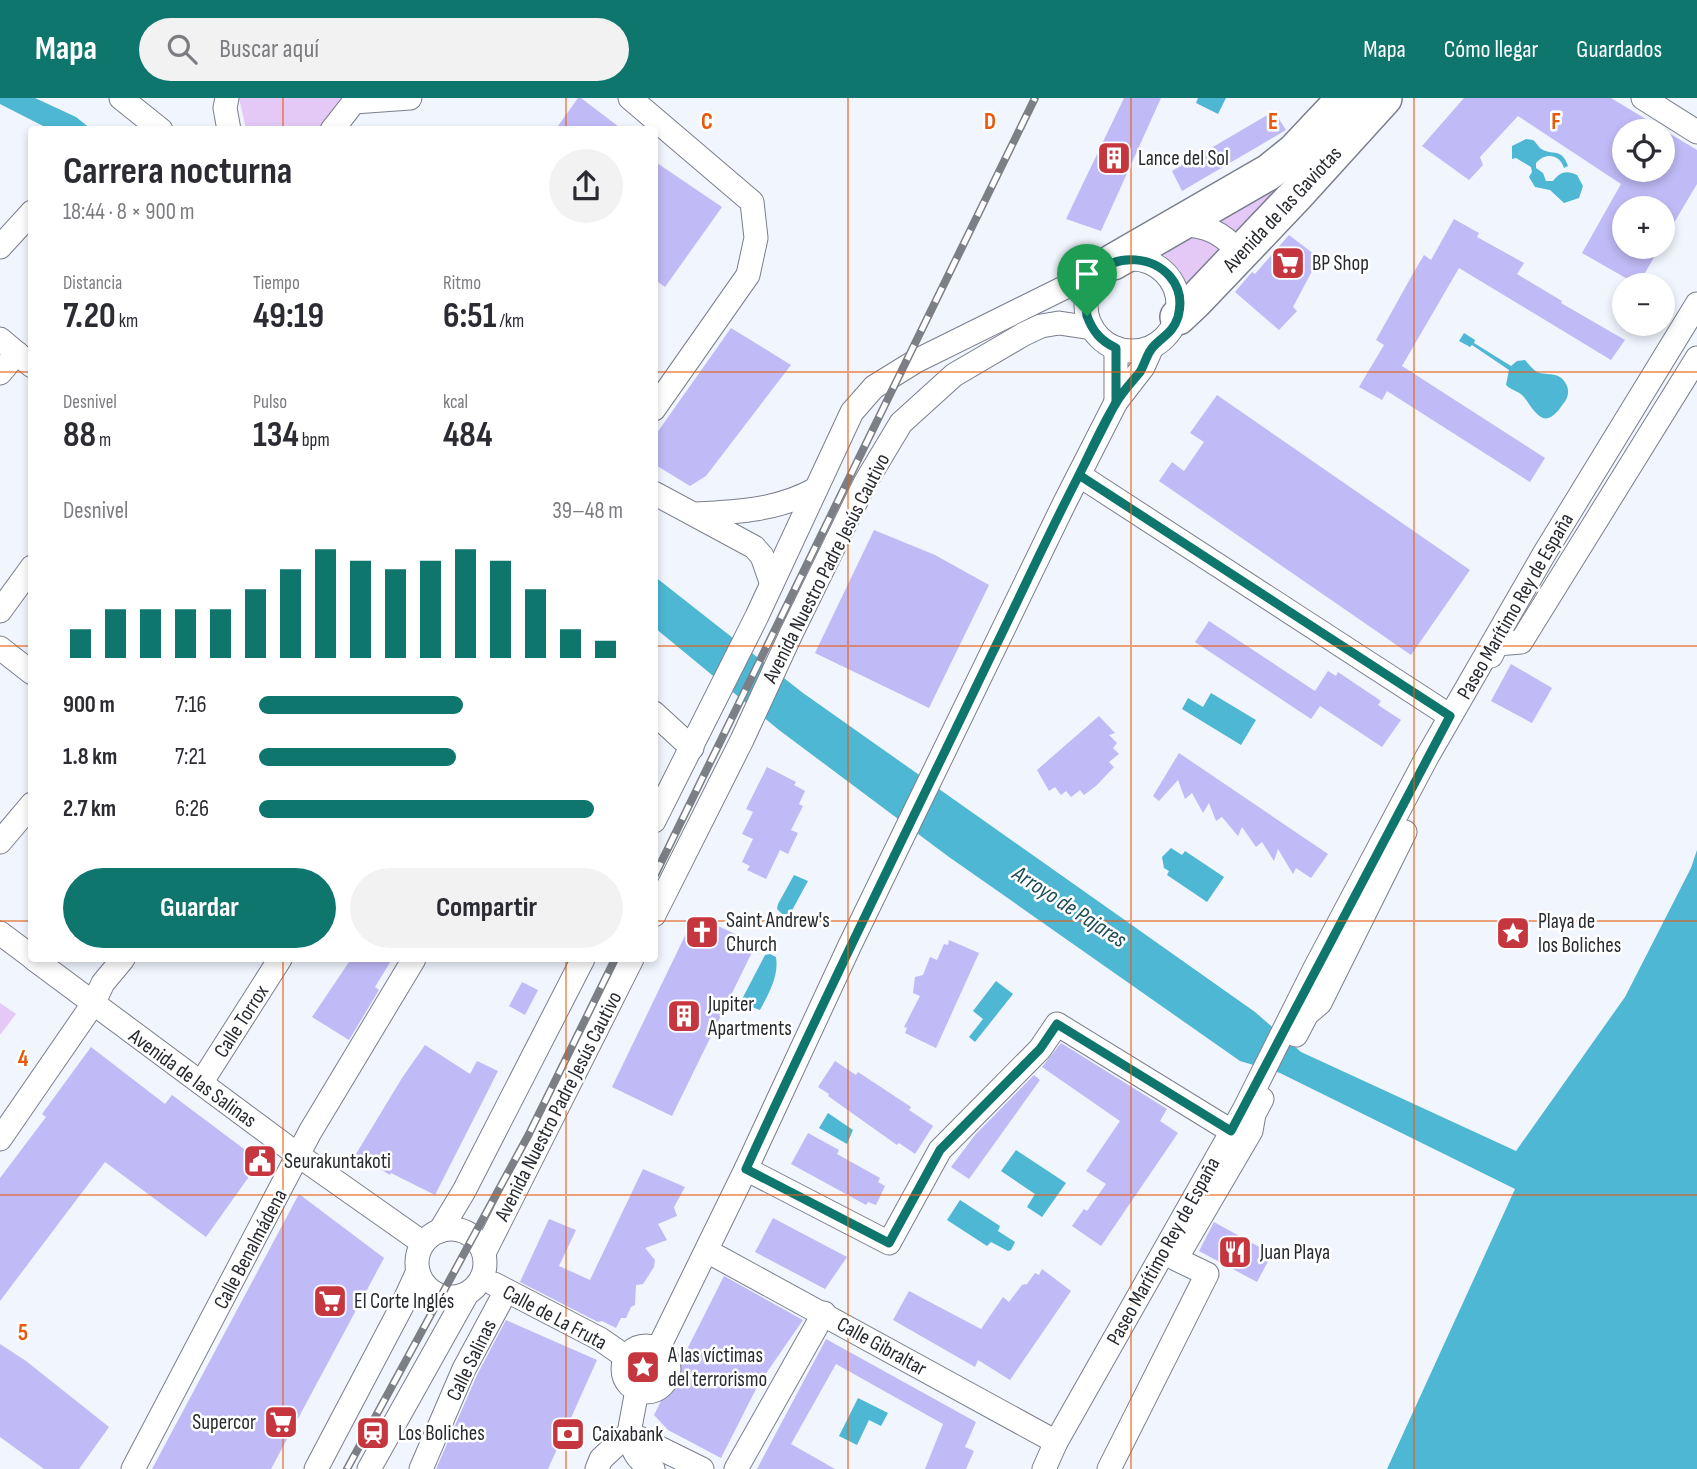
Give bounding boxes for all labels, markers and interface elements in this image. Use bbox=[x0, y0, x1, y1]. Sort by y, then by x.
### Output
search box bbox=[139, 18, 629, 81]
text: Mapa bbox=[35, 29, 97, 69]
icon: search bbox=[163, 30, 201, 68]
text: Buscar aquí bbox=[219, 34, 319, 65]
text: Mapa bbox=[1363, 35, 1406, 64]
text: Cómo llegar bbox=[1444, 35, 1538, 64]
text: Guardados bbox=[1576, 35, 1662, 64]
text: C bbox=[701, 108, 713, 136]
text: D bbox=[984, 108, 996, 136]
text: E bbox=[1268, 108, 1278, 136]
text: F bbox=[1551, 108, 1561, 136]
map controls bbox=[1612, 119, 1675, 336]
button: locate bbox=[1612, 119, 1675, 182]
building icon: Lance del Sol bbox=[1095, 139, 1133, 177]
street label: Avenida de las Gaviotas bbox=[1217, 141, 1347, 278]
place label: Lance del Sol bbox=[1138, 146, 1229, 171]
text: Carrera nocturna bbox=[63, 149, 292, 194]
button: share bbox=[549, 149, 623, 223]
button: + bbox=[1612, 196, 1675, 259]
text: 18:44 · 8 × 900 m bbox=[63, 198, 194, 226]
pin bbox=[1057, 244, 1117, 316]
supermarket icon: BP Shop bbox=[1269, 244, 1307, 282]
place label: BP Shop bbox=[1312, 251, 1369, 276]
icon: arrive bbox=[1068, 255, 1106, 293]
text: Distancia bbox=[63, 272, 122, 295]
text: Tiempo bbox=[253, 272, 300, 295]
text: Ritmo bbox=[443, 272, 481, 295]
button: − bbox=[1612, 273, 1675, 336]
text: 7.20 bbox=[63, 295, 116, 338]
text: 49:19 bbox=[253, 295, 324, 338]
text: 6:51 bbox=[443, 295, 496, 338]
text: km bbox=[116, 310, 138, 333]
text: /km bbox=[496, 310, 524, 333]
text: Desnivel bbox=[63, 391, 117, 414]
text: Pulso bbox=[253, 391, 287, 414]
text: kcal bbox=[443, 391, 468, 414]
text: 88 bbox=[63, 414, 96, 457]
text: 134 bbox=[253, 414, 299, 457]
text: 484 bbox=[443, 414, 493, 457]
text: m bbox=[96, 429, 111, 452]
text: bpm bbox=[299, 429, 330, 452]
street label: Avenida Nuestro Padre Jesús Cautivo bbox=[757, 449, 895, 688]
text: Desnivel bbox=[63, 497, 128, 525]
text: 39–48 m bbox=[552, 497, 623, 525]
street label: Paseo Marítimo Rey de España bbox=[1452, 509, 1579, 704]
text: 900 m bbox=[63, 691, 115, 719]
text: 7:16 bbox=[175, 691, 207, 719]
text: 1.8 km bbox=[63, 743, 117, 771]
text: 7:21 bbox=[175, 743, 206, 771]
text: 2.7 km bbox=[63, 795, 116, 823]
text: 6:26 bbox=[175, 795, 209, 823]
water label: Arroyo de Pajares bbox=[1006, 859, 1132, 954]
button: Guardar bbox=[63, 868, 336, 948]
button: Compartir bbox=[350, 868, 623, 948]
place label: Saint Andrew's Church bbox=[726, 908, 830, 957]
place label: Playa de los Boliches bbox=[1538, 909, 1621, 958]
church icon: Saint Andrew's Church bbox=[683, 913, 721, 951]
place icon: Playa de los Boliches bbox=[1494, 914, 1532, 952]
street label: Calle Torrox bbox=[209, 980, 274, 1062]
street label: Avenida Nuestro Padre Jesús Cautivo bbox=[489, 987, 627, 1226]
place label: Jupiter Apartments bbox=[707, 992, 792, 1041]
building icon: Jupiter Apartments bbox=[665, 997, 703, 1035]
street label: Avenida de las Salinas bbox=[123, 1023, 261, 1133]
text: 4 bbox=[18, 1045, 29, 1073]
public building icon: Seurakuntakoti bbox=[241, 1142, 279, 1180]
place label: Seurakuntakoti bbox=[284, 1149, 391, 1174]
street label: Paseo Marítimo Rey de España bbox=[1101, 1153, 1225, 1349]
street label: Calle Benalmádena bbox=[208, 1185, 292, 1313]
restaurant icon: Juan Playa bbox=[1216, 1233, 1254, 1271]
place label: Juan Playa bbox=[1259, 1240, 1330, 1265]
street label: Calle de La Fruta bbox=[498, 1280, 611, 1355]
supermarket icon: El Corte Inglés bbox=[311, 1282, 349, 1320]
place label: El Corte Inglés bbox=[354, 1289, 454, 1314]
street label: Calle Gibraltar bbox=[833, 1312, 931, 1381]
street label: Calle Salinas bbox=[441, 1315, 502, 1405]
text: 5 bbox=[18, 1319, 28, 1347]
place label: A las víctimas del terrorismo bbox=[667, 1343, 767, 1392]
place icon: A las víctimas del terrorismo bbox=[624, 1348, 662, 1386]
supermarket icon: Supercor bbox=[262, 1403, 300, 1441]
place label: Supercor bbox=[192, 1410, 256, 1435]
station icon: Los Boliches bbox=[354, 1414, 392, 1452]
bank icon: Caixabank bbox=[549, 1415, 587, 1453]
place label: Los Boliches bbox=[398, 1421, 485, 1446]
place label: Caixabank bbox=[592, 1422, 663, 1447]

